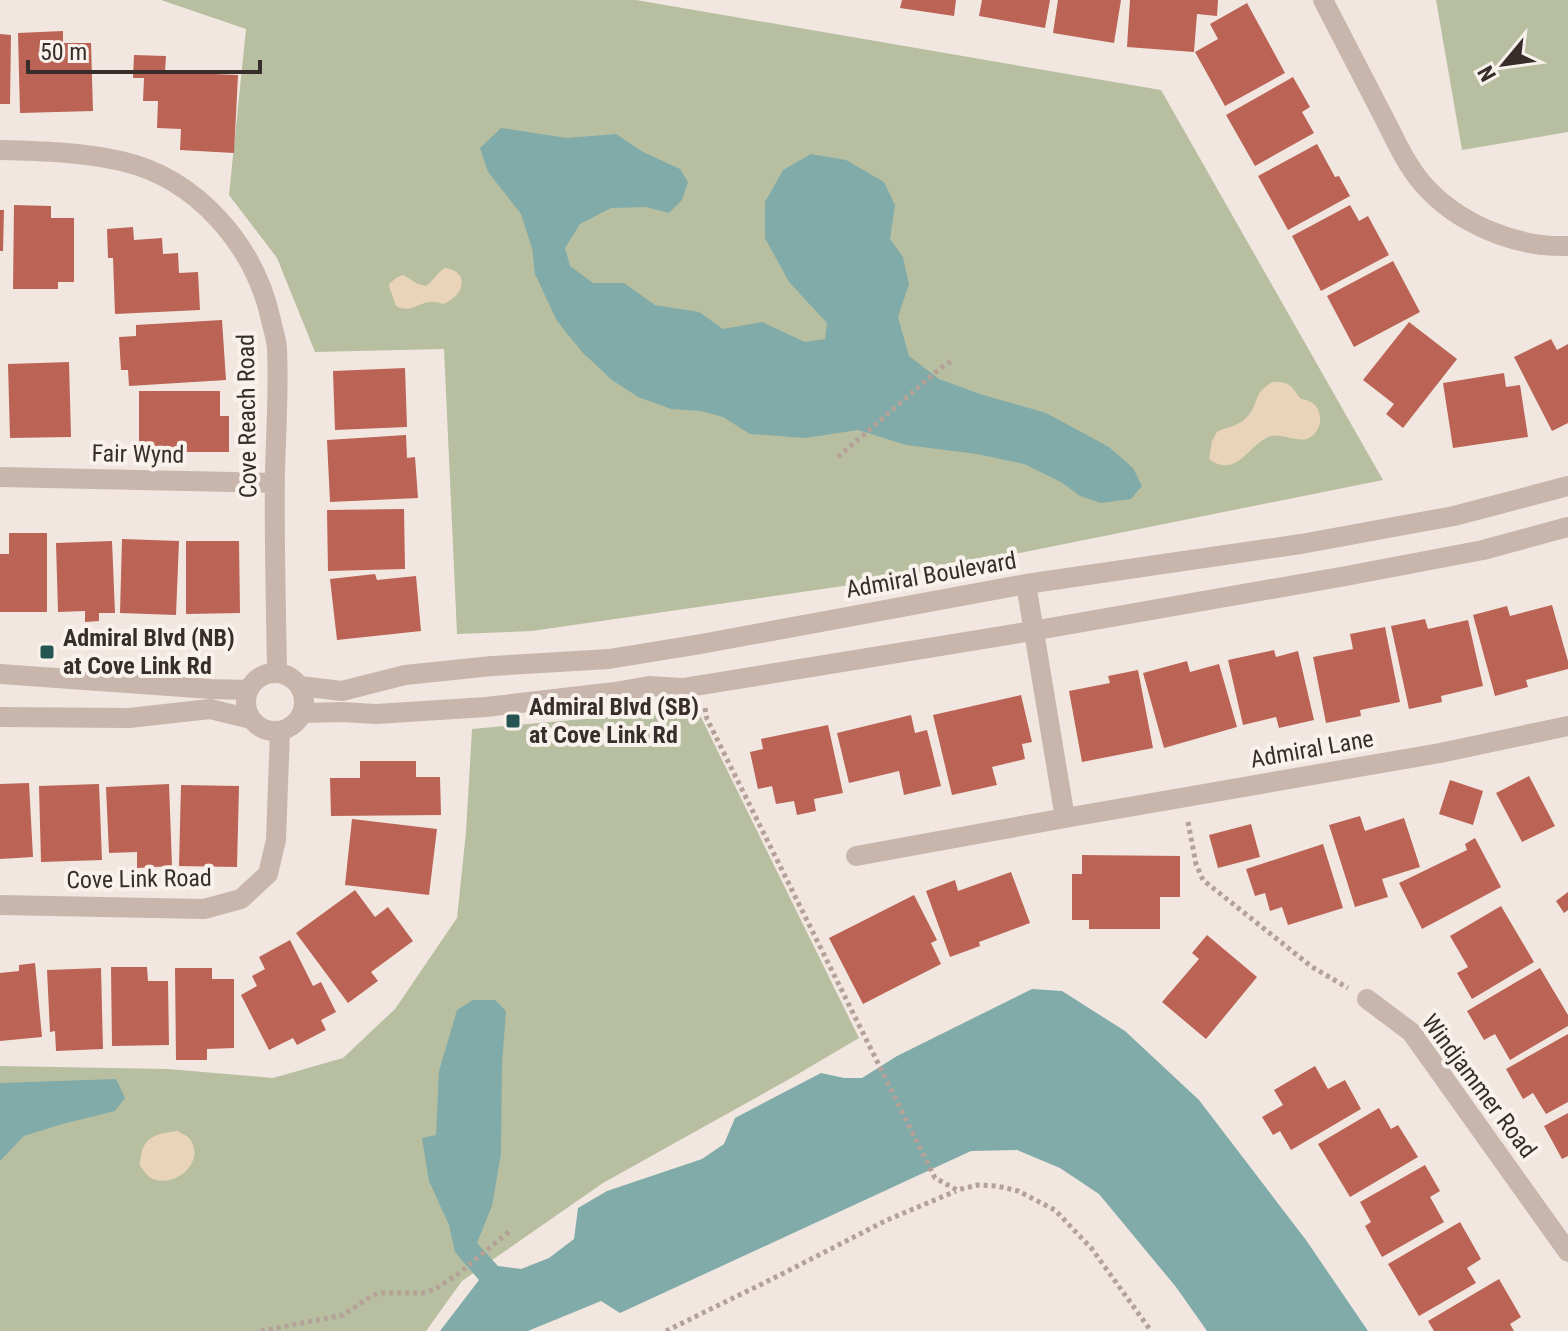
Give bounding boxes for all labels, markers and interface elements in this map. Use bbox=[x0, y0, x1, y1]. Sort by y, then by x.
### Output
scale bar bbox=[28, 24, 260, 74]
north arrow bbox=[1464, 24, 1544, 104]
text: 50 m bbox=[40, 38, 87, 66]
text: N bbox=[1473, 61, 1501, 85]
street label: Cove Reach Road bbox=[232, 334, 262, 498]
street label: Fair Wynd bbox=[91, 439, 185, 469]
street label: Admiral Boulevard bbox=[844, 546, 1018, 604]
place label: Admiral Blvd (NB) at Cove Link Rd bbox=[63, 624, 235, 680]
marker: Admiral Blvd (NB) at Cove Link Rd bbox=[38, 643, 56, 661]
place label: Admiral Blvd (SB) at Cove Link Rd bbox=[529, 693, 699, 749]
marker: Admiral Blvd (SB) at Cove Link Rd bbox=[504, 712, 522, 730]
street label: Admiral Lane bbox=[1248, 724, 1376, 774]
street label: Cove Link Road bbox=[66, 864, 212, 894]
street label: Windjammer Road bbox=[1416, 1009, 1542, 1163]

